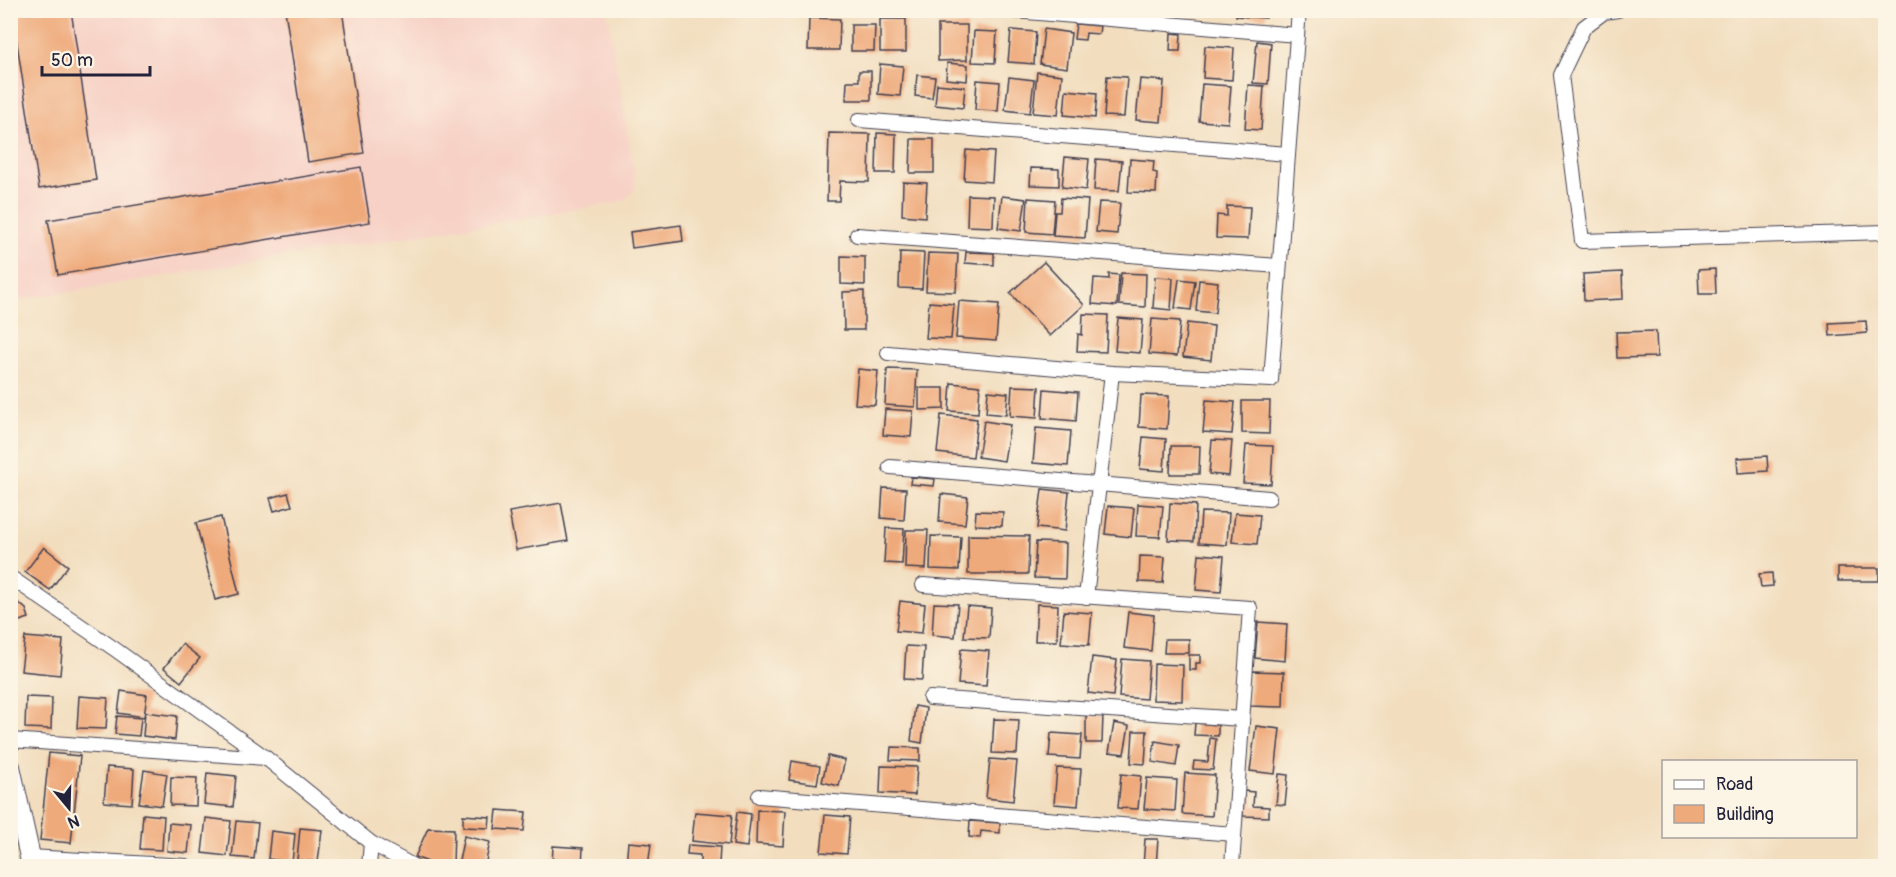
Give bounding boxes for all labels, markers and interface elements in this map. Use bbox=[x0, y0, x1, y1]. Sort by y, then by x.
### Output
scale bar bbox=[42, 39, 150, 77]
text: 50 m bbox=[51, 49, 93, 72]
legend bbox=[1662, 760, 1857, 838]
text: Road bbox=[1716, 773, 1753, 796]
north arrow bbox=[39, 778, 99, 838]
text: Building bbox=[1716, 803, 1774, 826]
text: N bbox=[65, 810, 82, 833]

